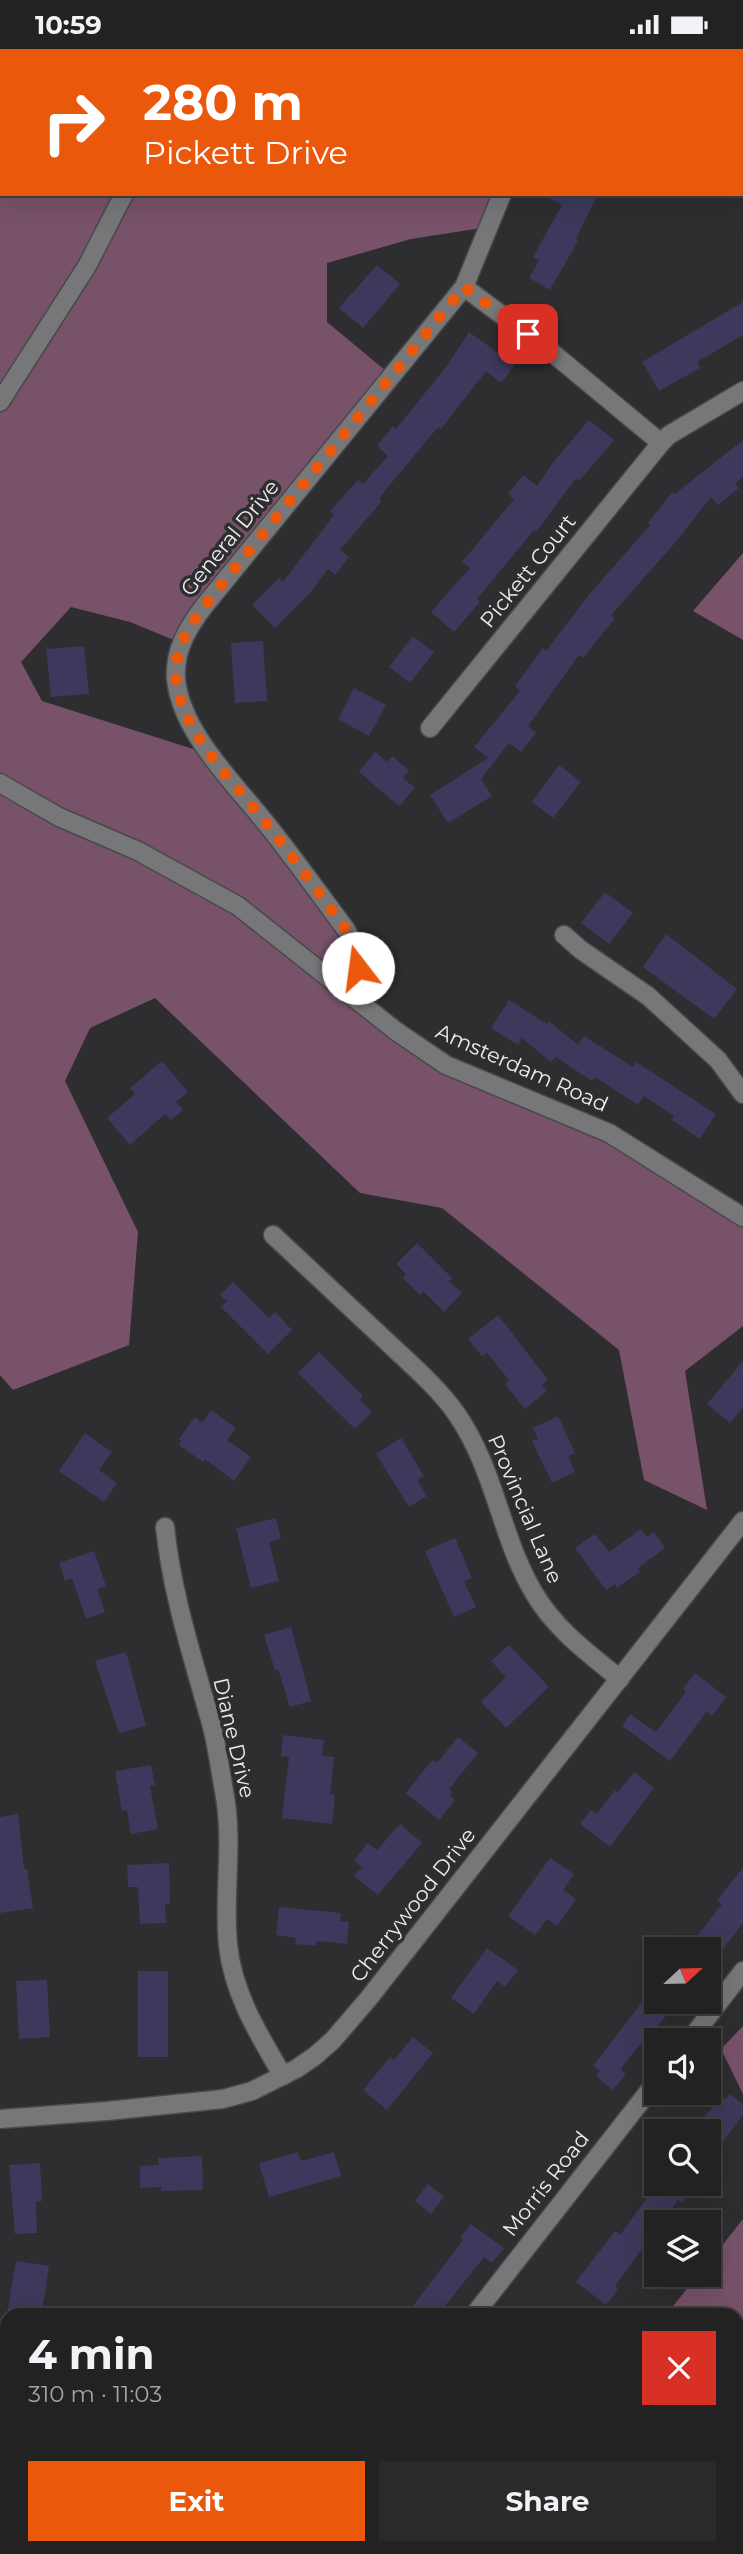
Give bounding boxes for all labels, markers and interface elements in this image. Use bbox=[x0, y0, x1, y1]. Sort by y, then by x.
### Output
text: 10:59 bbox=[35, 9, 102, 41]
text: 280 m bbox=[143, 73, 303, 132]
icon: right bbox=[28, 77, 119, 168]
text: Pickett Drive bbox=[143, 133, 348, 172]
pin bbox=[498, 304, 558, 364]
icon: arrive bbox=[509, 315, 547, 353]
street label: General Drive bbox=[175, 475, 284, 601]
street label: Pickett Court bbox=[474, 509, 581, 632]
position arrow bbox=[321, 931, 395, 1005]
street label: Amsterdam Road bbox=[432, 1018, 612, 1117]
street label: Provincial Lane bbox=[483, 1431, 568, 1587]
street label: Diane Drive bbox=[208, 1675, 260, 1801]
street label: Cherrywood Drive bbox=[345, 1823, 481, 1987]
north arrow bbox=[644, 1937, 721, 2014]
map controls bbox=[644, 1937, 721, 2287]
button: sound bbox=[644, 2028, 721, 2105]
button: search bbox=[644, 2119, 721, 2196]
street label: Morris Road bbox=[497, 2126, 594, 2241]
button: layers bbox=[644, 2210, 721, 2287]
text: 4 min bbox=[28, 2328, 155, 2380]
button: close bbox=[642, 2331, 716, 2405]
text: 310 m · 11:03 bbox=[28, 2380, 162, 2408]
button: Exit bbox=[28, 2461, 365, 2541]
button: Share bbox=[379, 2461, 716, 2541]

